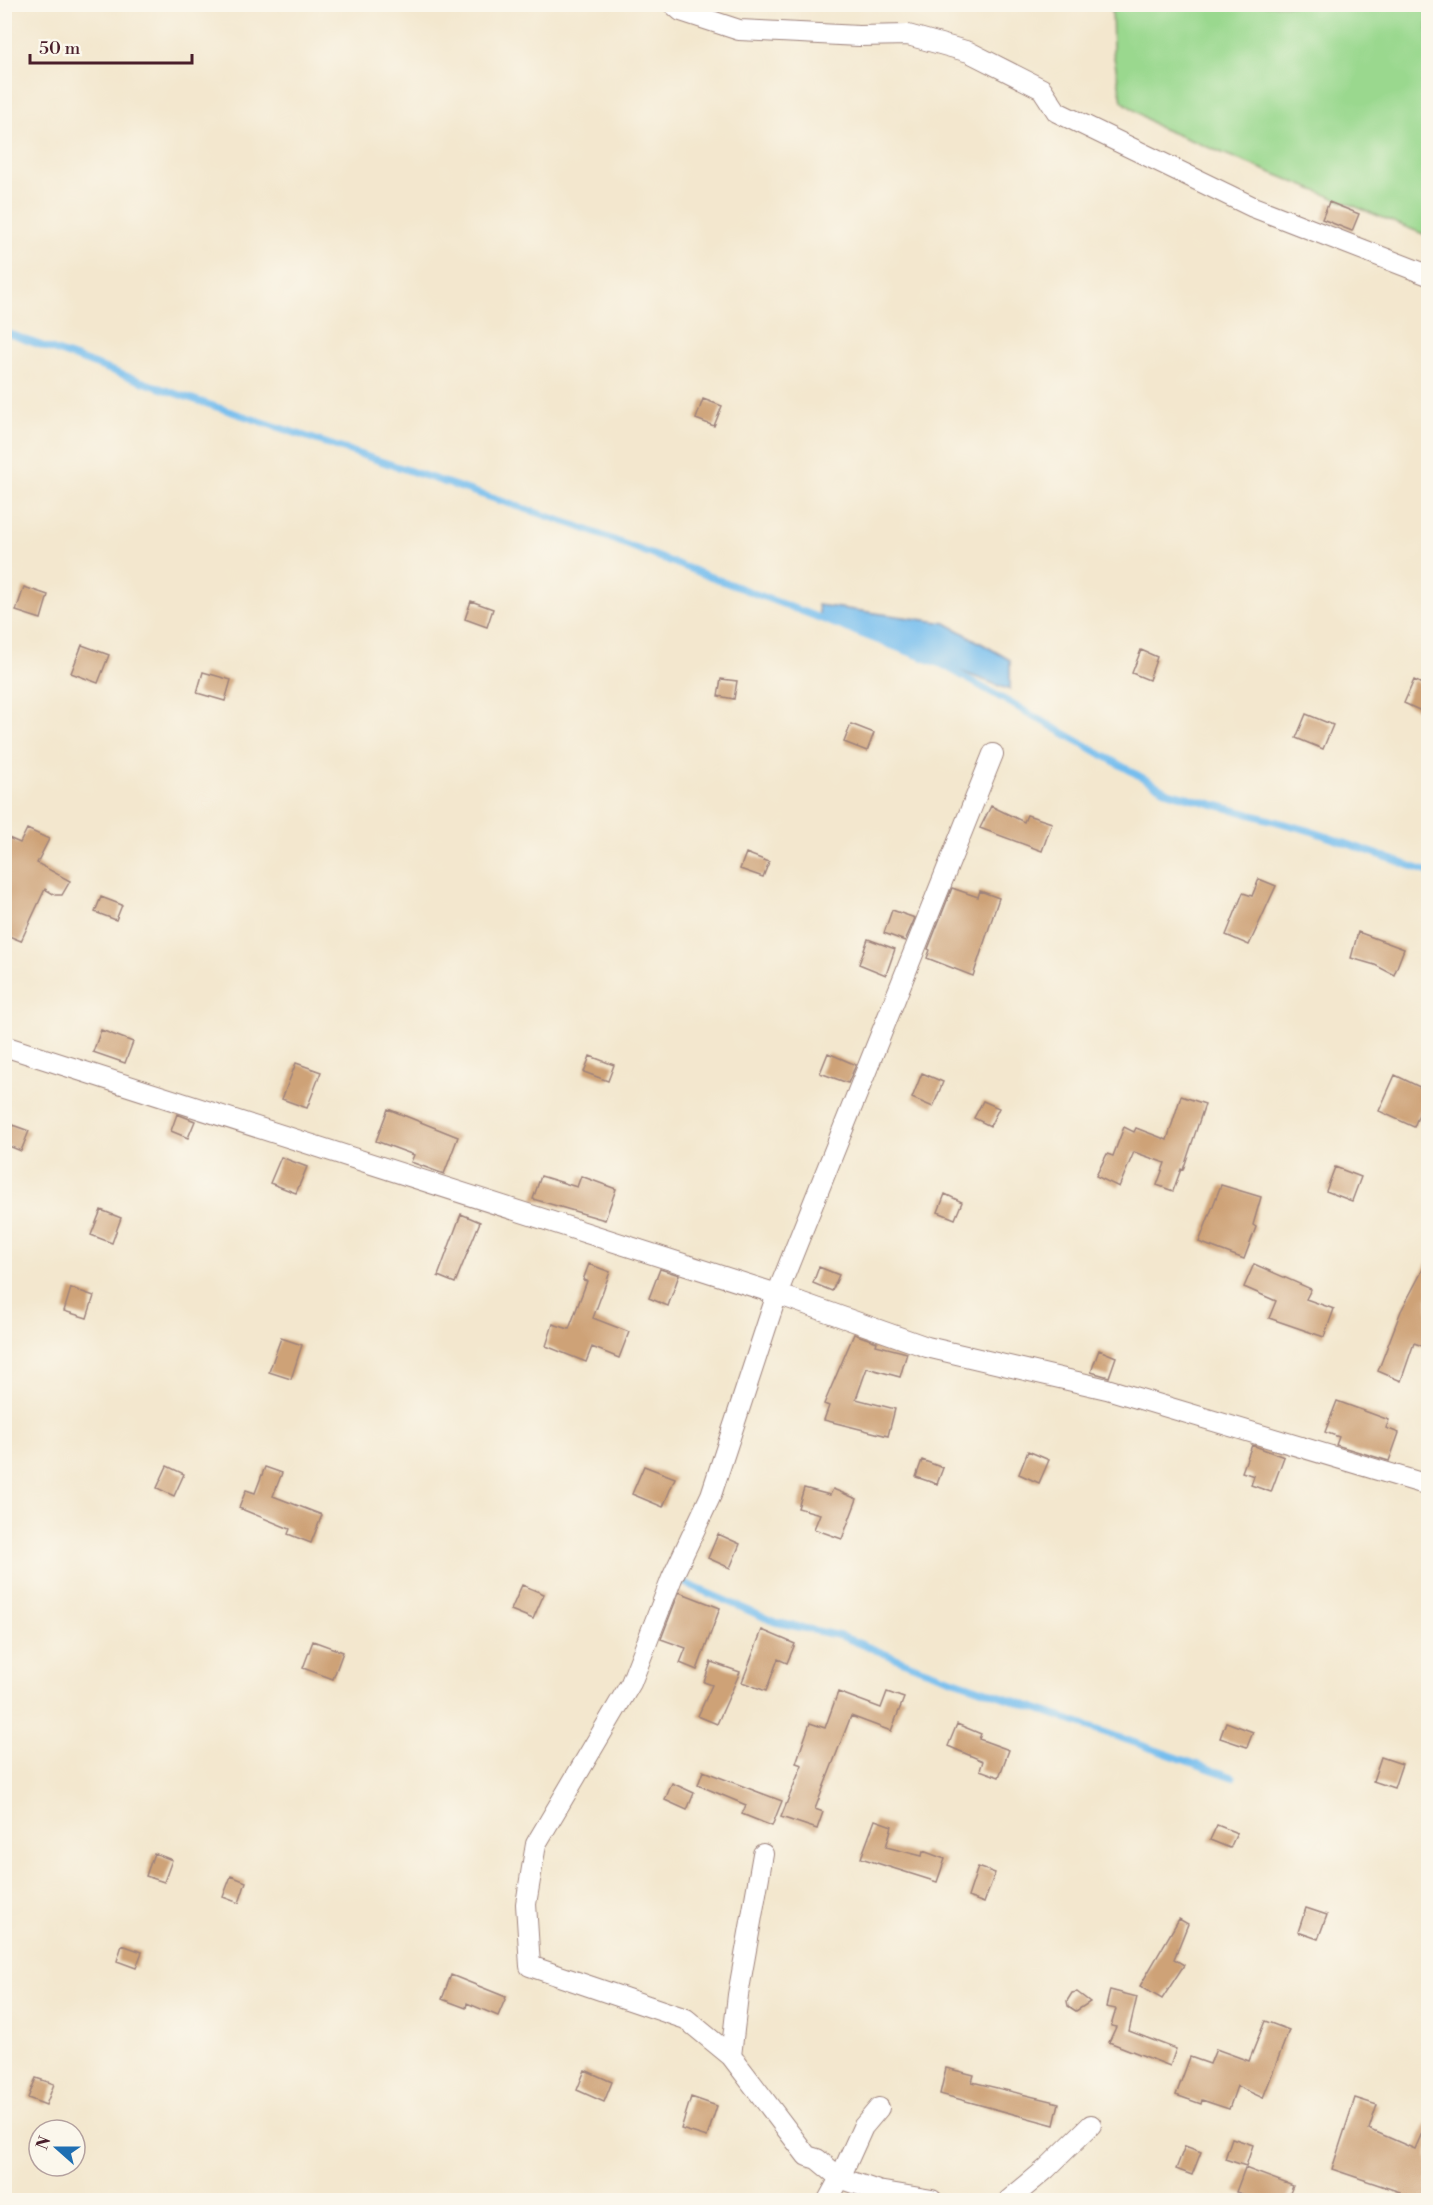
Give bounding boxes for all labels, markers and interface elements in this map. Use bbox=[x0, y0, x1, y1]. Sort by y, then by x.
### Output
scale bar bbox=[30, 27, 192, 65]
text: 50 m bbox=[39, 37, 81, 60]
north arrow bbox=[27, 2118, 87, 2178]
text: N bbox=[32, 2133, 56, 2152]

